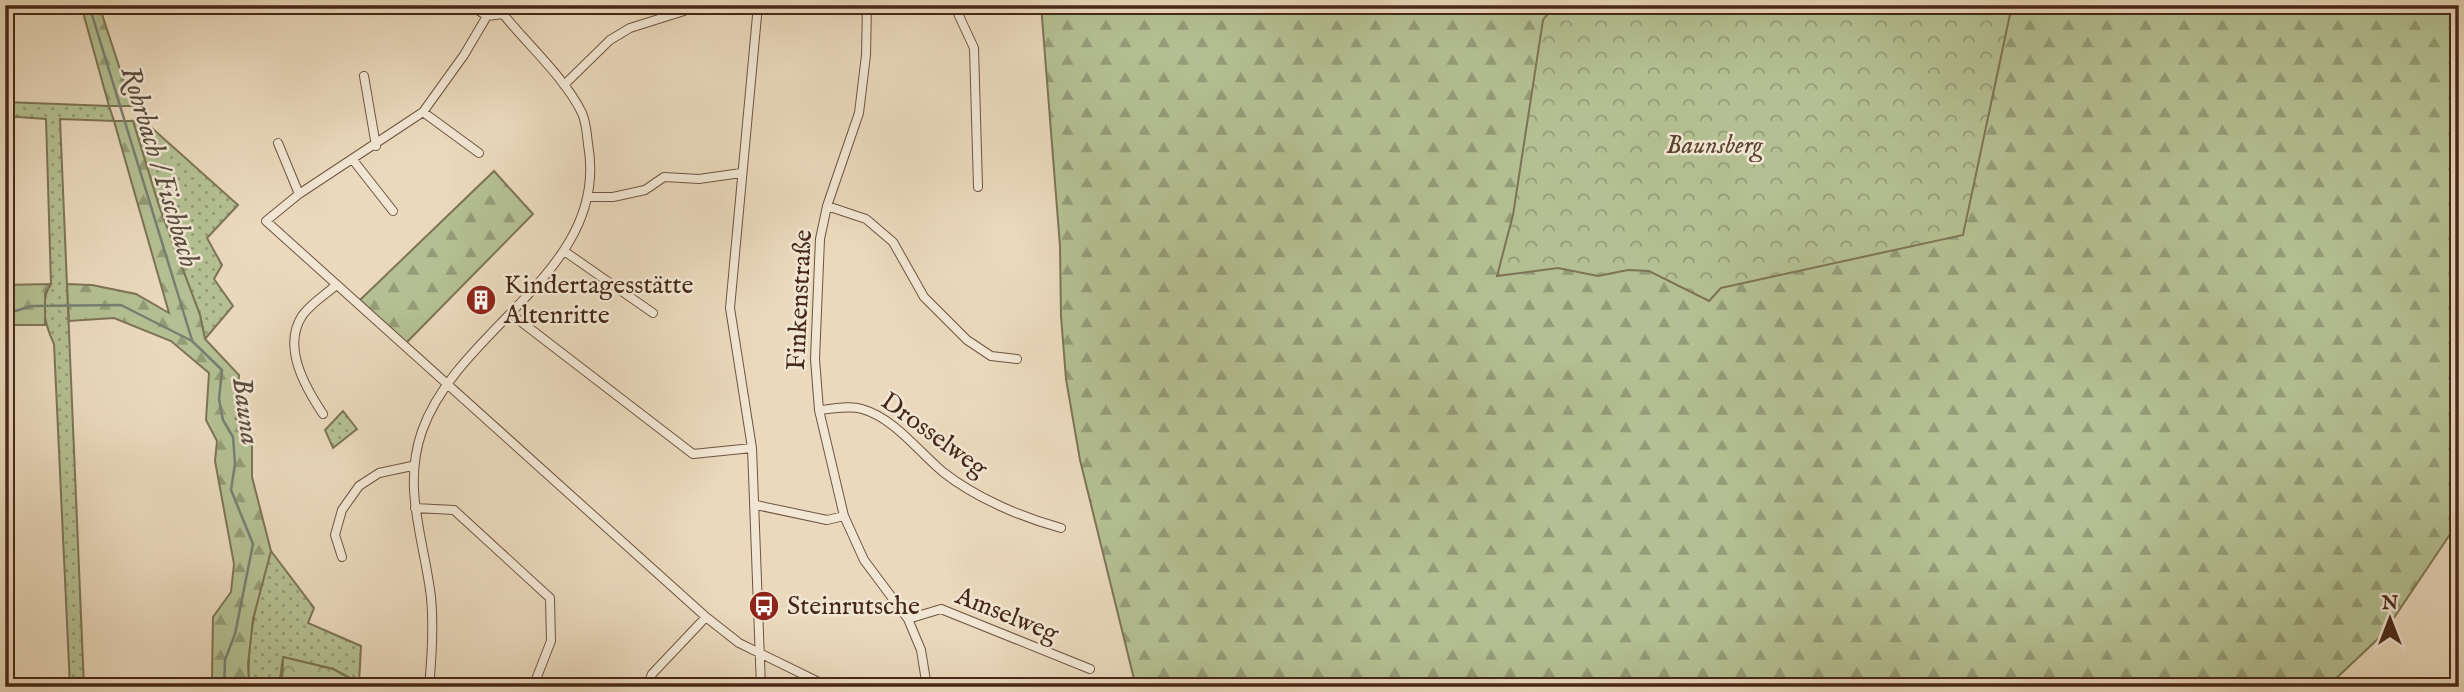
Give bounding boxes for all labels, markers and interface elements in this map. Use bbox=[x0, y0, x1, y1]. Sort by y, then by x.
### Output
water label: Rohrbach / Fischbach bbox=[112, 62, 206, 272]
park label: Baunsberg bbox=[1666, 129, 1763, 163]
street label: Finkenstraße bbox=[780, 229, 820, 371]
place label: Kindertagesstätte Altenritte bbox=[503, 269, 693, 332]
building icon: Kindertagesstätte Altenritte bbox=[464, 283, 498, 317]
water label: Bauna bbox=[223, 375, 267, 447]
street label: Drosselweg bbox=[874, 385, 995, 485]
street label: Amselweg bbox=[950, 579, 1064, 651]
north arrow bbox=[2356, 584, 2426, 654]
bus stop icon: Steinrutsche bbox=[747, 589, 781, 623]
place label: Steinrutsche bbox=[787, 590, 920, 623]
text: N bbox=[2381, 592, 2399, 616]

